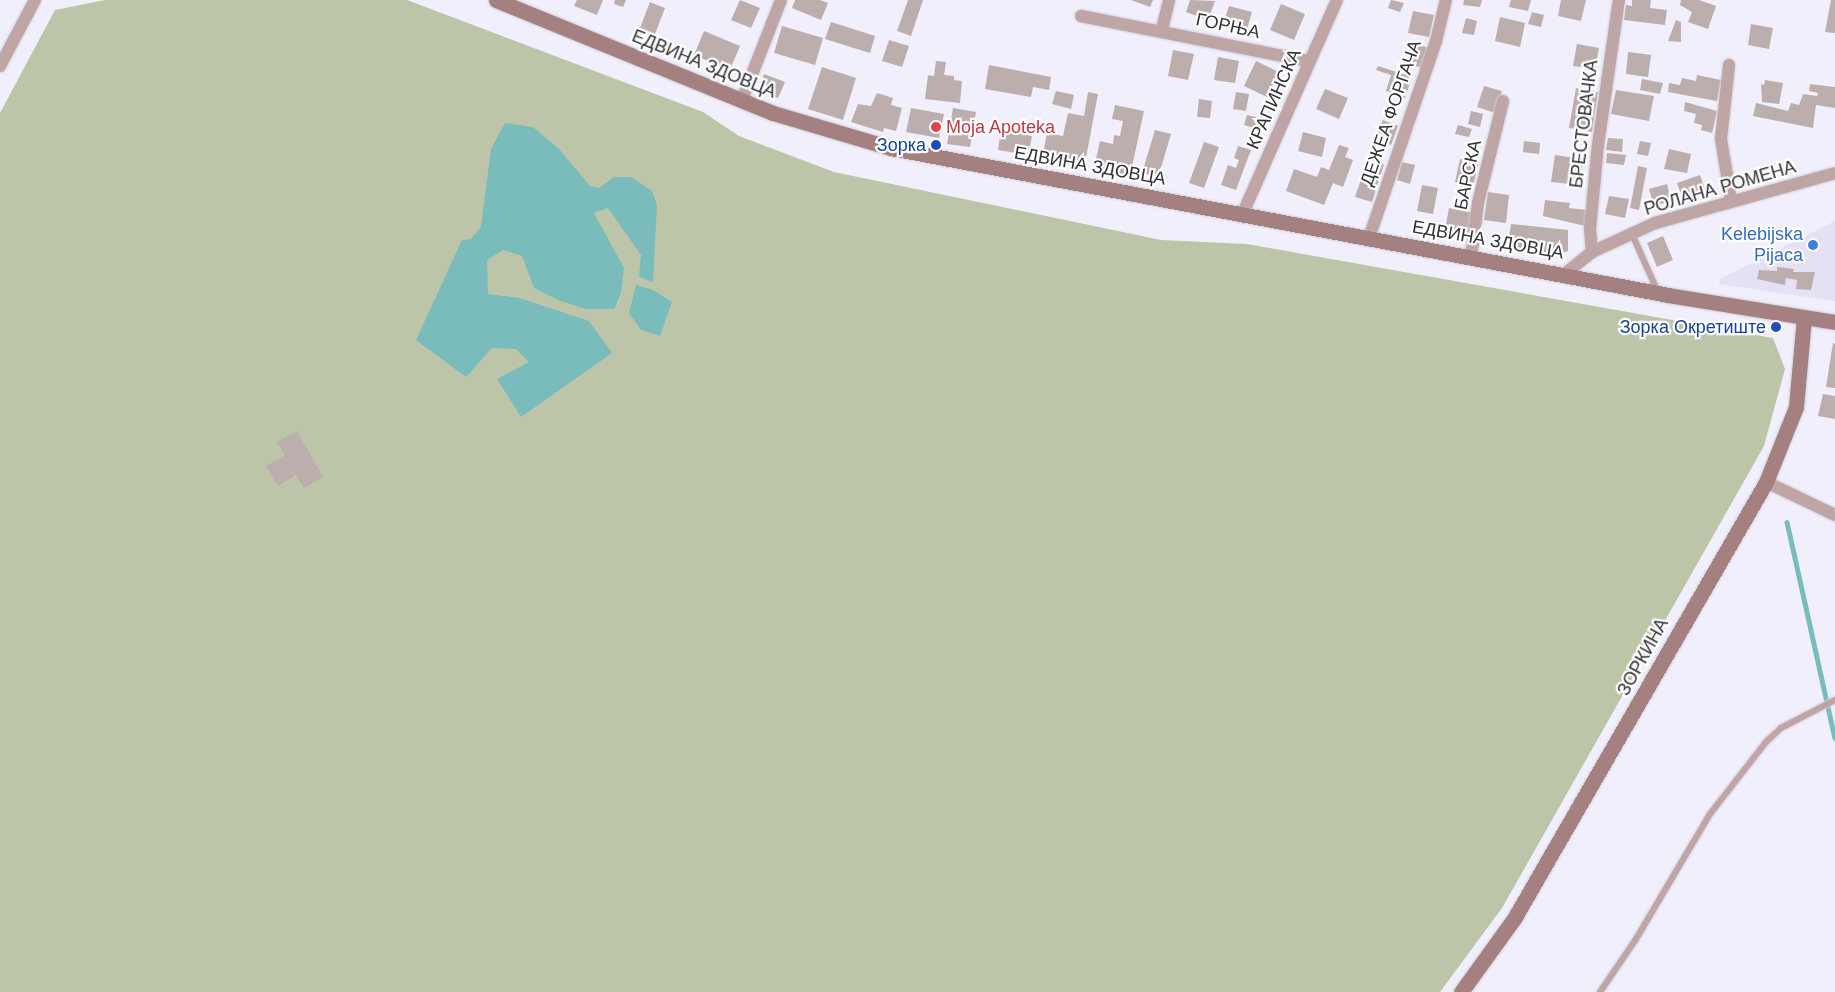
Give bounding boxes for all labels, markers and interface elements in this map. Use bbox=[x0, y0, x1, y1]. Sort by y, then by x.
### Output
street label: ГОРЊА bbox=[1194, 9, 1262, 43]
street label: ЕДВИНА ЗДОВЦА bbox=[629, 25, 779, 103]
street label: ДЕЖЕА ФОРГАЧА bbox=[1356, 37, 1426, 189]
street label: КРАПИНСКА bbox=[1242, 46, 1306, 152]
street label: БРЕСТОВАЧКА bbox=[1565, 59, 1603, 189]
place label: Moja Apoteka bbox=[946, 116, 1056, 138]
marker: Moja Apoteka bbox=[930, 121, 942, 133]
place label: Зорка bbox=[877, 134, 926, 156]
street label: БАРСКА bbox=[1450, 138, 1486, 212]
marker: Зорка bbox=[930, 139, 942, 151]
street label: ЕДВИНА ЗДОВЦА bbox=[1013, 142, 1167, 190]
street label: РОЛАНА РОМЕНА bbox=[1642, 156, 1798, 220]
street label: ЕДВИНА ЗДОВЦА bbox=[1411, 216, 1565, 264]
place label: Kelebijska Pijaca bbox=[1721, 224, 1803, 266]
marker: Kelebijska Pijaca bbox=[1807, 239, 1819, 251]
place label: Зорка Окретиште bbox=[1620, 316, 1766, 338]
marker: Зорка Окретиште bbox=[1770, 321, 1782, 333]
street label: ЗОРКИНА bbox=[1613, 615, 1673, 699]

